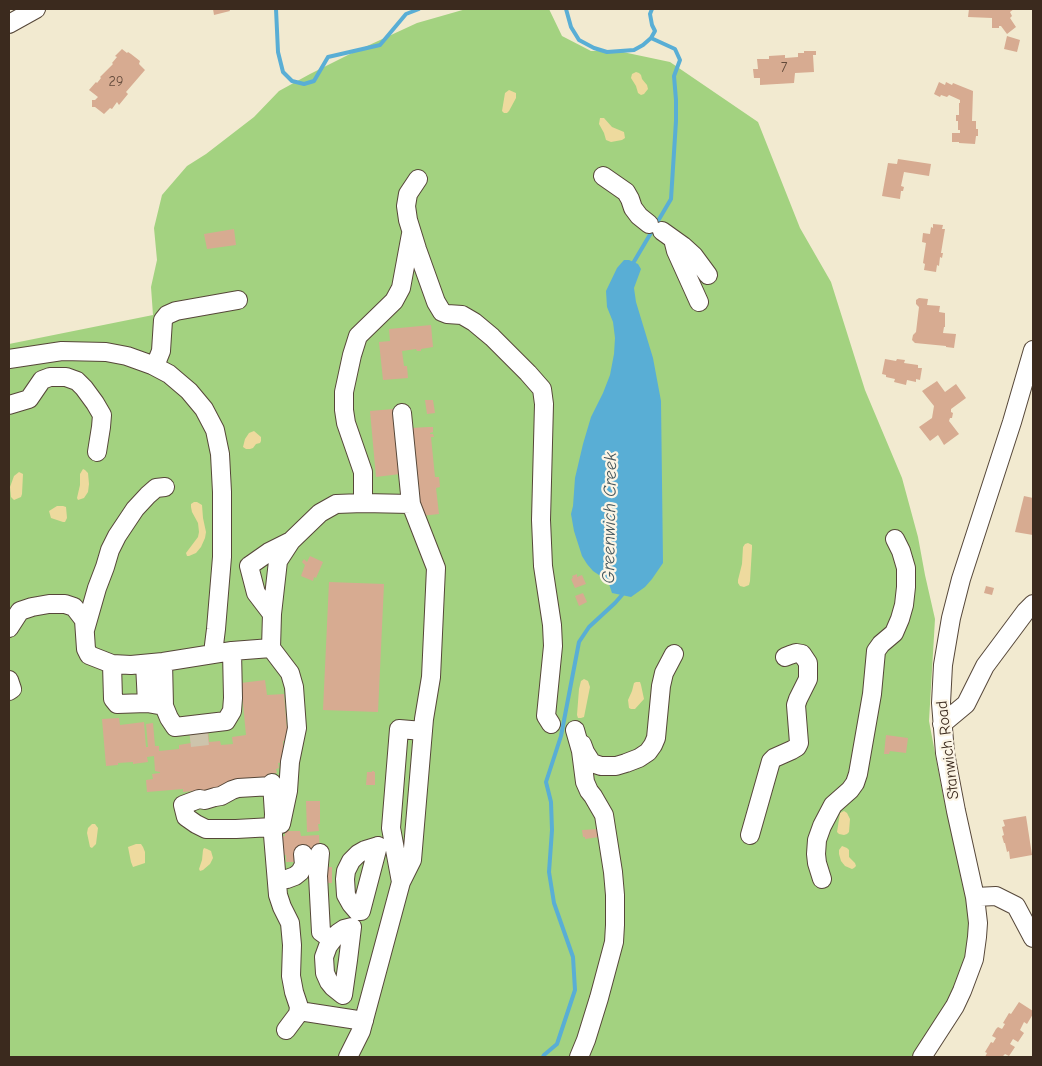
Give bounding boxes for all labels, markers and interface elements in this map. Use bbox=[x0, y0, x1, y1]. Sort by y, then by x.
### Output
house number: 7 bbox=[781, 60, 787, 76]
house number: 29 bbox=[109, 74, 123, 90]
water label: Greenwich Creek bbox=[598, 452, 622, 584]
street label: Stanwich Road bbox=[932, 699, 964, 801]

